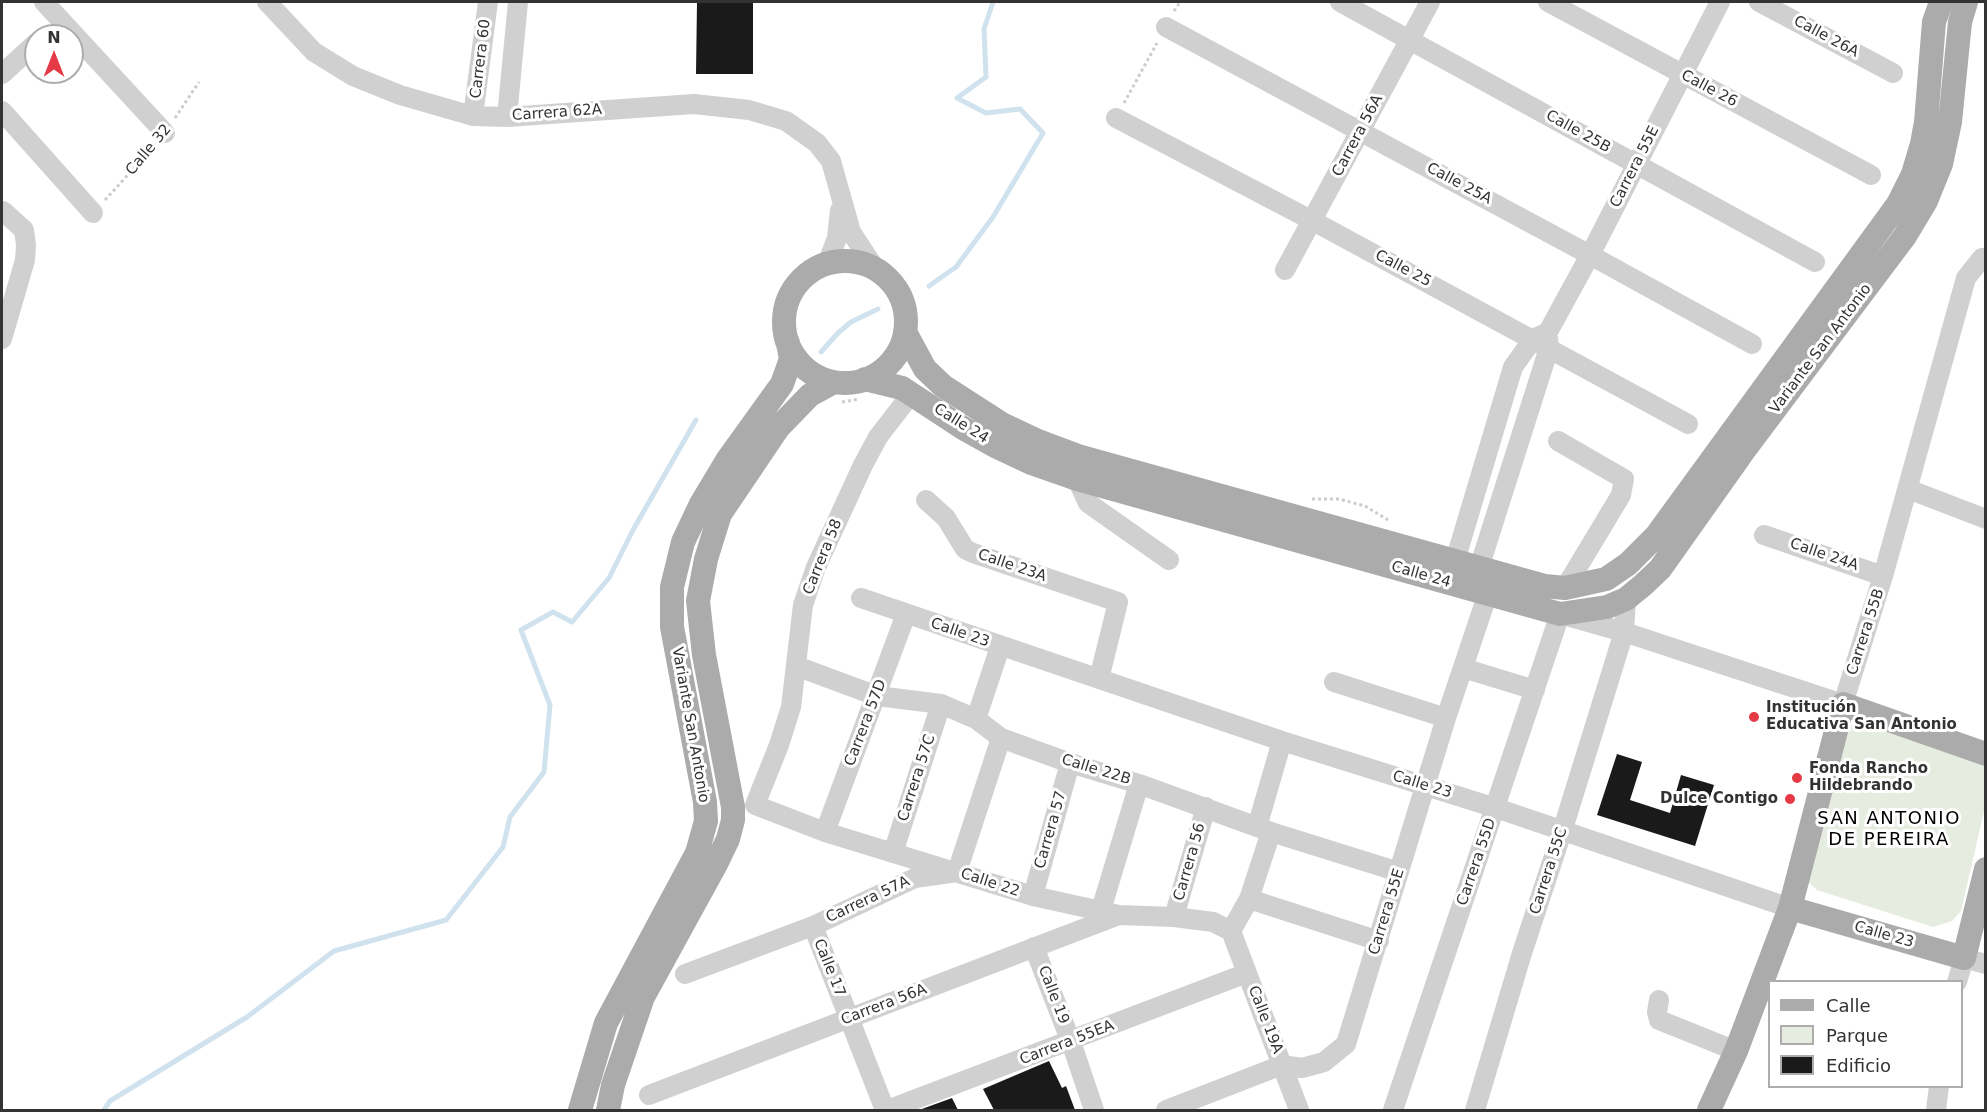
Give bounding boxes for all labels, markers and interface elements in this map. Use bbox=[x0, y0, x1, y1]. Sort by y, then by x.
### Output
street label: Calle 26A bbox=[1790, 12, 1862, 62]
street label: Carrera 60 bbox=[467, 18, 495, 100]
north arrow bbox=[24, 24, 84, 84]
text: N bbox=[47, 28, 61, 47]
street label: Calle 26 bbox=[1678, 67, 1740, 111]
street label: Carrera 56A bbox=[1329, 92, 1387, 180]
street label: Carrera 62A bbox=[511, 101, 603, 125]
street label: Calle 25B bbox=[1542, 107, 1614, 157]
street label: Calle 32 bbox=[122, 121, 176, 179]
street label: Carrera 55E bbox=[1607, 123, 1663, 211]
street label: Calle 25A bbox=[1423, 159, 1495, 209]
street label: Calle 25 bbox=[1372, 247, 1434, 291]
street label: Variante San Antonio bbox=[1766, 281, 1876, 417]
street label: Calle 24 bbox=[930, 400, 992, 448]
street label: Carrera 58 bbox=[800, 517, 846, 597]
street label: Calle 24A bbox=[1787, 535, 1861, 575]
street label: Calle 23A bbox=[975, 546, 1049, 586]
street label: Calle 24 bbox=[1389, 558, 1453, 592]
street label: Carrera 55B bbox=[1844, 586, 1888, 678]
street label: Calle 23 bbox=[928, 615, 992, 651]
street label: Variante San Antonio bbox=[667, 646, 713, 804]
street label: Carrera 57D bbox=[841, 677, 891, 769]
place label: Institución Educativa San Antonio bbox=[1766, 699, 1957, 734]
marker: Institución Educativa San Antonio bbox=[1747, 710, 1761, 724]
street label: Carrera 57C bbox=[894, 732, 940, 824]
street label: Calle 22B bbox=[1059, 751, 1133, 789]
place label: Fonda Rancho Hildebrando bbox=[1809, 760, 1928, 795]
street label: Calle 23 bbox=[1390, 767, 1454, 803]
marker: Fonda Rancho Hildebrando bbox=[1790, 771, 1804, 785]
street label: Carrera 57 bbox=[1031, 789, 1071, 871]
place label: Dulce Contigo bbox=[1660, 790, 1778, 808]
marker: Dulce Contigo bbox=[1783, 792, 1797, 806]
district label: SAN ANTONIO DE PEREIRA bbox=[1817, 808, 1961, 850]
street label: Carrera 55D bbox=[1454, 816, 1500, 908]
street label: Carrera 56 bbox=[1170, 821, 1210, 903]
street label: Carrera 55C bbox=[1526, 825, 1572, 917]
street label: Calle 22 bbox=[958, 865, 1022, 901]
street label: Carrera 55E bbox=[1365, 867, 1409, 957]
street label: Carrera 57A bbox=[823, 873, 913, 927]
street label: Calle 23 bbox=[1852, 918, 1916, 952]
street label: Calle 17 bbox=[809, 936, 849, 1000]
street label: Calle 19 bbox=[1034, 963, 1072, 1027]
street label: Carrera 56A bbox=[839, 980, 929, 1030]
legend bbox=[1768, 980, 1963, 1088]
street label: Calle 19A bbox=[1244, 983, 1286, 1057]
text: Calle bbox=[1826, 995, 1871, 1016]
street label: Carrera 55EA bbox=[1017, 1017, 1117, 1069]
text: Parque bbox=[1826, 1025, 1888, 1046]
text: Edificio bbox=[1826, 1055, 1891, 1076]

